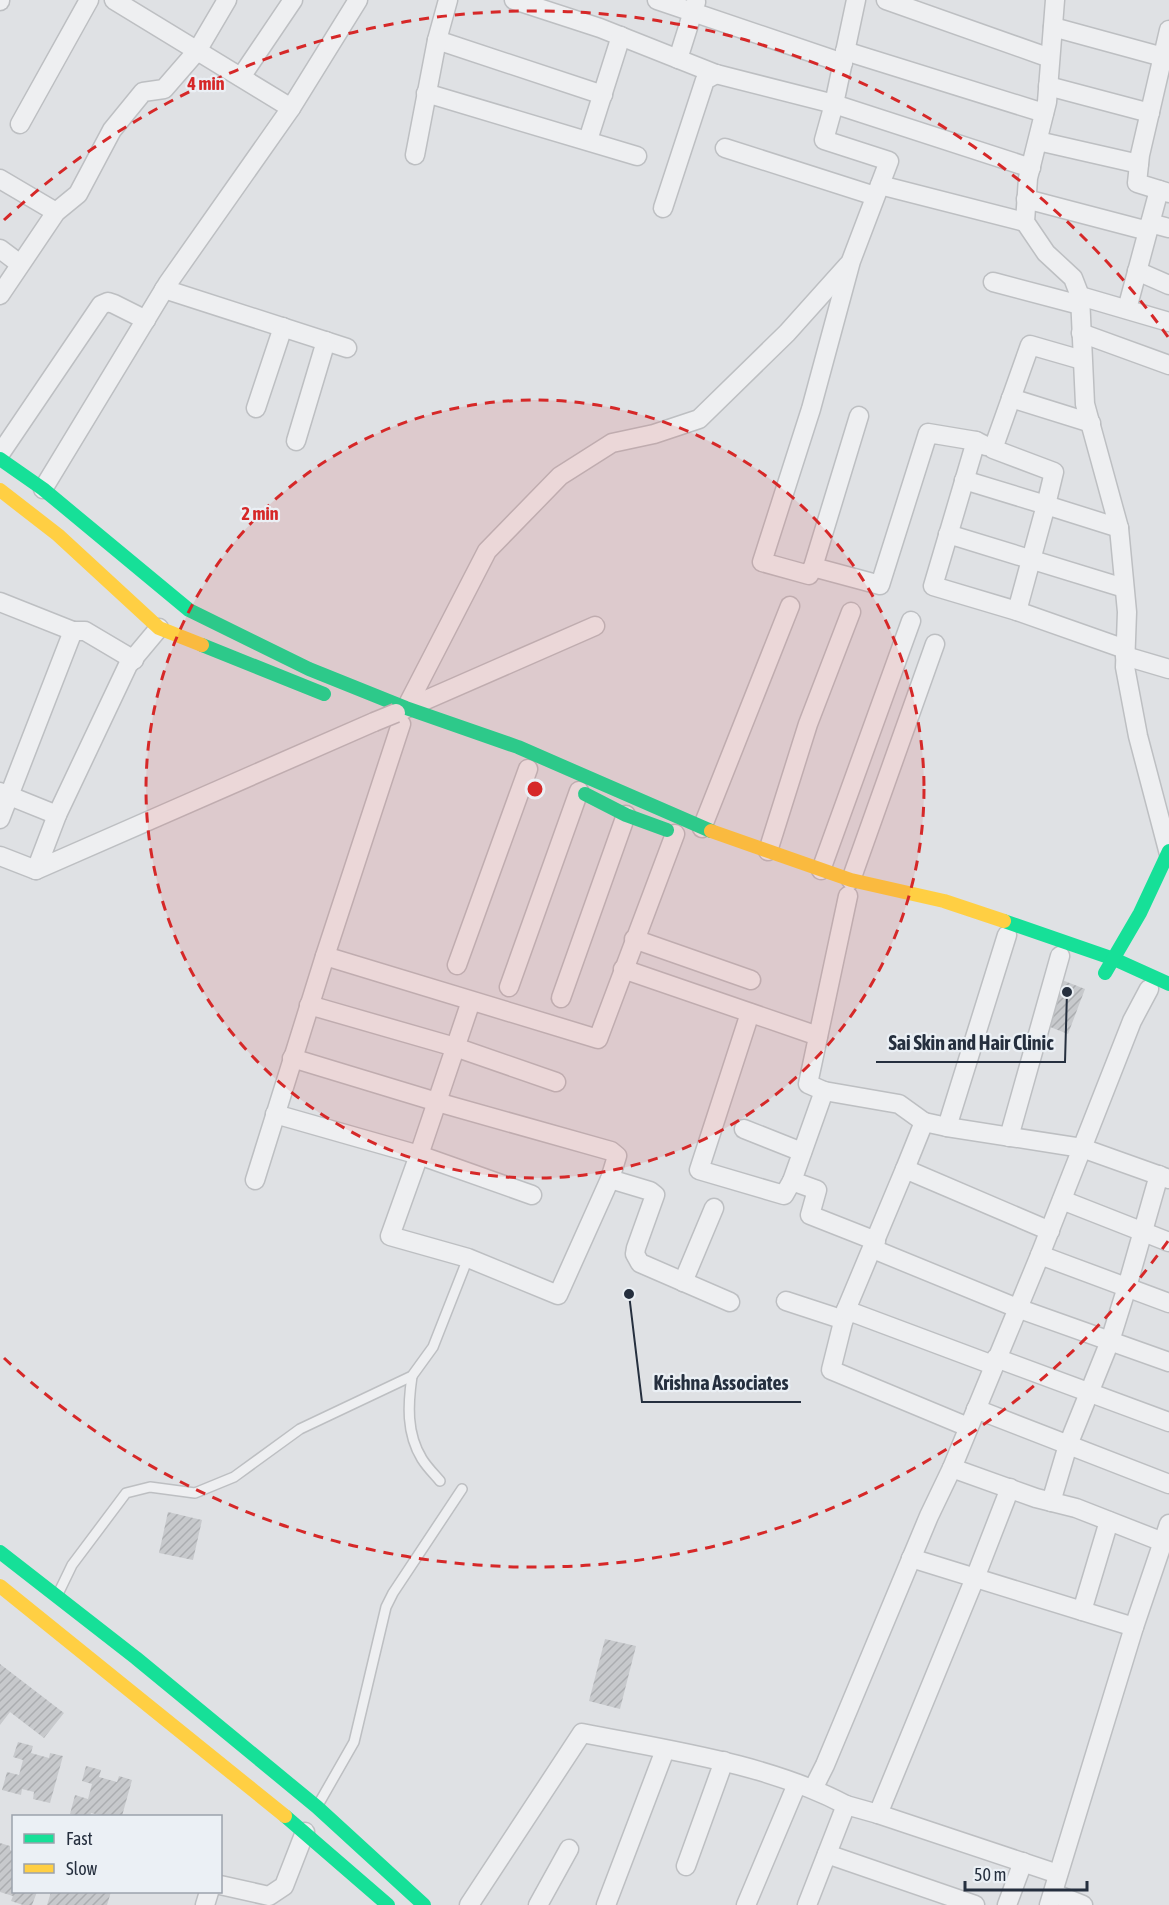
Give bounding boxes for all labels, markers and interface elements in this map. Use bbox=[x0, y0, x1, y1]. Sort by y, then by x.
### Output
text: 4 min bbox=[187, 73, 225, 94]
text: 2 min bbox=[242, 503, 279, 524]
centre of rings bbox=[525, 779, 545, 799]
callout: Sai Skin and Hair Clinic bbox=[876, 1024, 1065, 1062]
text: Sai Skin and Hair Clinic bbox=[888, 1031, 1054, 1054]
callout: Krishna Associates bbox=[642, 1364, 801, 1402]
text: Krishna Associates bbox=[653, 1371, 789, 1394]
legend bbox=[12, 1815, 222, 1893]
text: Fast bbox=[66, 1828, 93, 1849]
scale bar bbox=[965, 1854, 1086, 1892]
text: Slow bbox=[66, 1858, 97, 1879]
text: 50 m bbox=[974, 1864, 1006, 1885]

